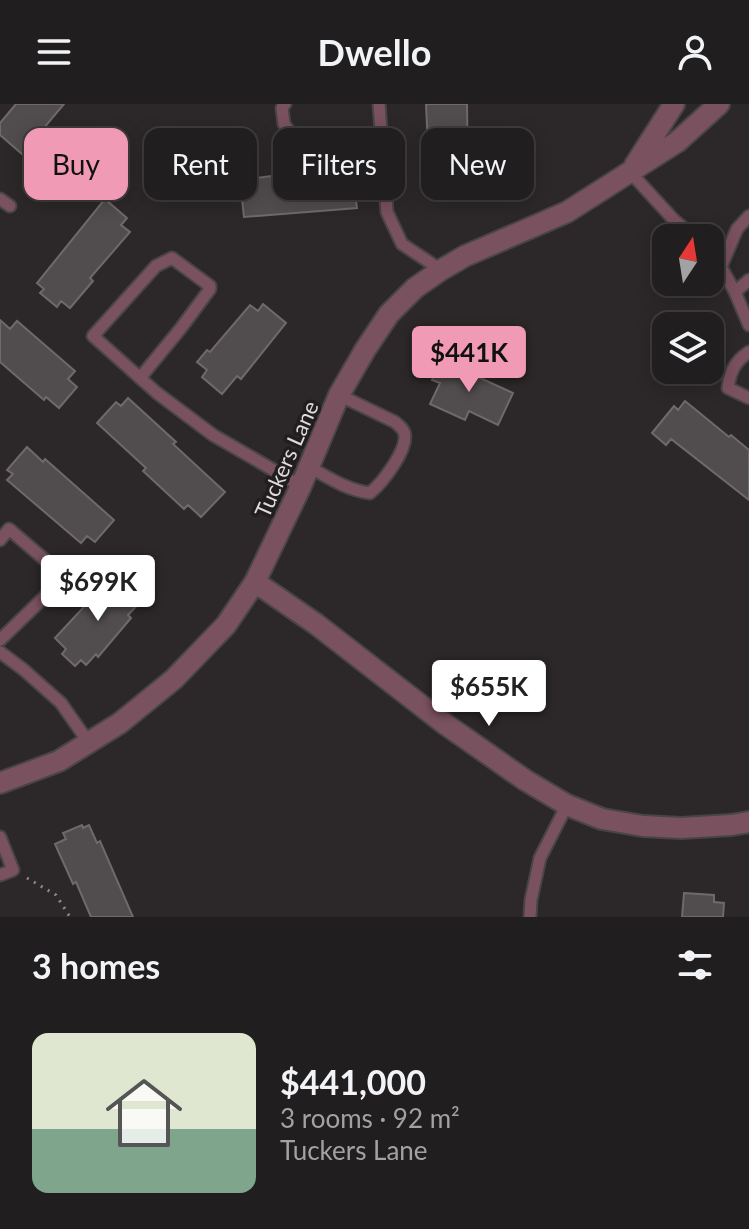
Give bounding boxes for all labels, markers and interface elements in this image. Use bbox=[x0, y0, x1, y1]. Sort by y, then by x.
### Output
icon: menu bbox=[32, 30, 76, 74]
text: Dwello bbox=[318, 30, 431, 74]
icon: person bbox=[673, 30, 717, 74]
chip: Buy bbox=[24, 128, 128, 200]
chip: Rent bbox=[144, 128, 257, 200]
chip: Filters bbox=[273, 128, 405, 200]
chip: New bbox=[421, 128, 534, 200]
north arrow bbox=[652, 224, 724, 296]
map controls bbox=[652, 224, 724, 384]
button: layers bbox=[652, 312, 724, 384]
pin: $441K bbox=[413, 326, 525, 394]
text: $441K bbox=[430, 336, 508, 368]
street label: Tuckers Lane bbox=[248, 396, 324, 522]
pin: $699K bbox=[42, 555, 154, 623]
text: $699K bbox=[59, 565, 137, 597]
pin: $655K bbox=[433, 660, 545, 728]
text: $655K bbox=[450, 670, 528, 702]
icon: filters bbox=[673, 943, 717, 987]
text: 3 homes bbox=[32, 945, 160, 986]
text: $441,000 bbox=[280, 1061, 426, 1102]
icon: home bbox=[96, 1065, 192, 1161]
text: 3 rooms · 92 m² bbox=[280, 1102, 460, 1134]
text: Tuckers Lane bbox=[280, 1134, 428, 1166]

